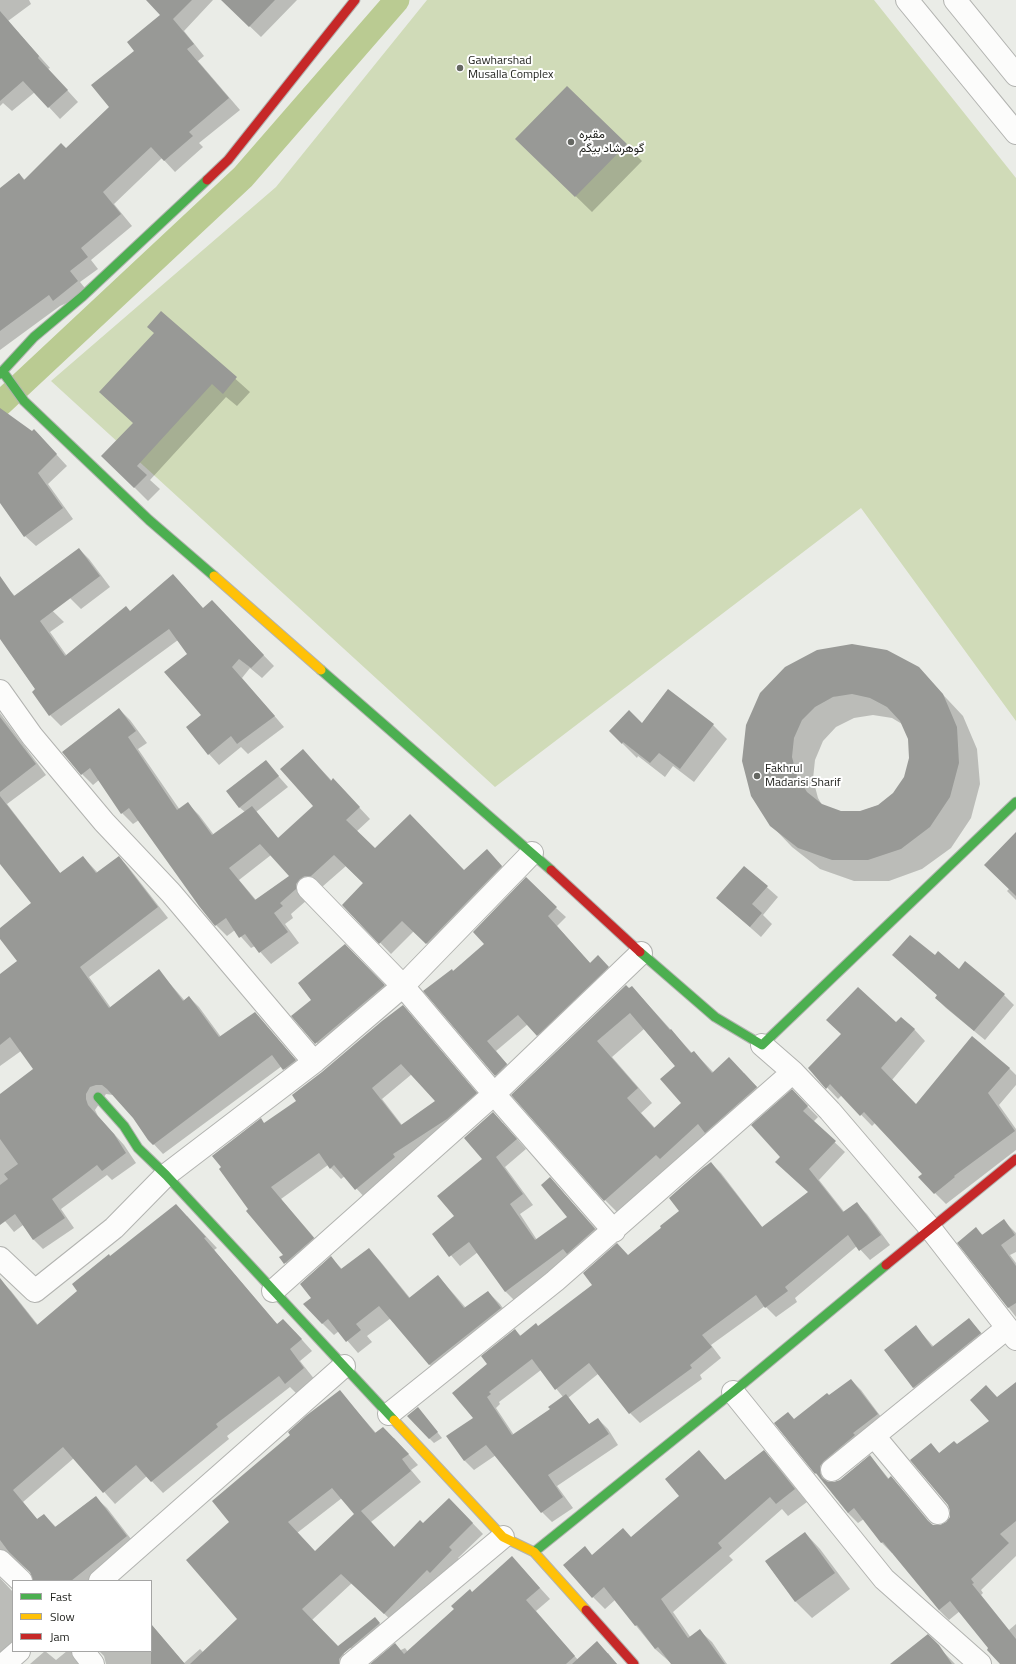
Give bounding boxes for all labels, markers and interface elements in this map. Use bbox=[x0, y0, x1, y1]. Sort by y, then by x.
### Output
place label: Gawharshad Musalla Complex bbox=[468, 54, 554, 82]
marker: Gawharshad Musalla Complex bbox=[455, 63, 465, 73]
place label: مقبره گوهرشاد بیگم bbox=[579, 128, 644, 156]
marker: مقبره گوهرشاد بیگم bbox=[566, 137, 576, 147]
place label: Fakhrul Madarisi Sharif bbox=[765, 762, 841, 790]
marker: Fakhrul Madarisi Sharif bbox=[752, 771, 762, 781]
legend bbox=[12, 1580, 152, 1652]
text: Fast bbox=[50, 1587, 72, 1606]
text: Slow bbox=[50, 1607, 75, 1626]
text: Jam bbox=[50, 1627, 70, 1646]

